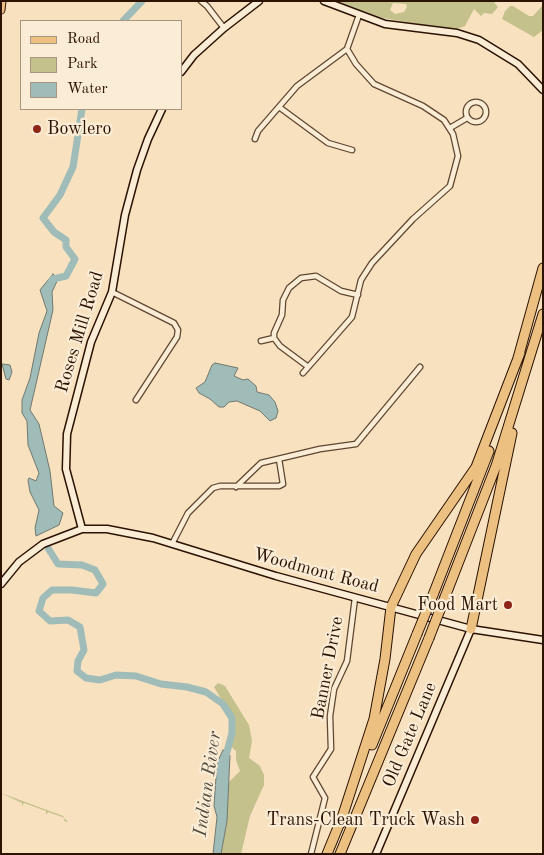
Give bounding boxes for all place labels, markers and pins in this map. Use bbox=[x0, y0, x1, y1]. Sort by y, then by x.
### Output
place label: Bowlero bbox=[47, 118, 111, 140]
marker: Bowlero bbox=[31, 123, 43, 135]
place label: Food Mart bbox=[417, 594, 498, 616]
marker: Food Mart bbox=[502, 599, 514, 611]
place label: Trans-Clean Truck Wash bbox=[266, 809, 465, 831]
marker: Trans-Clean Truck Wash bbox=[469, 814, 481, 826]

